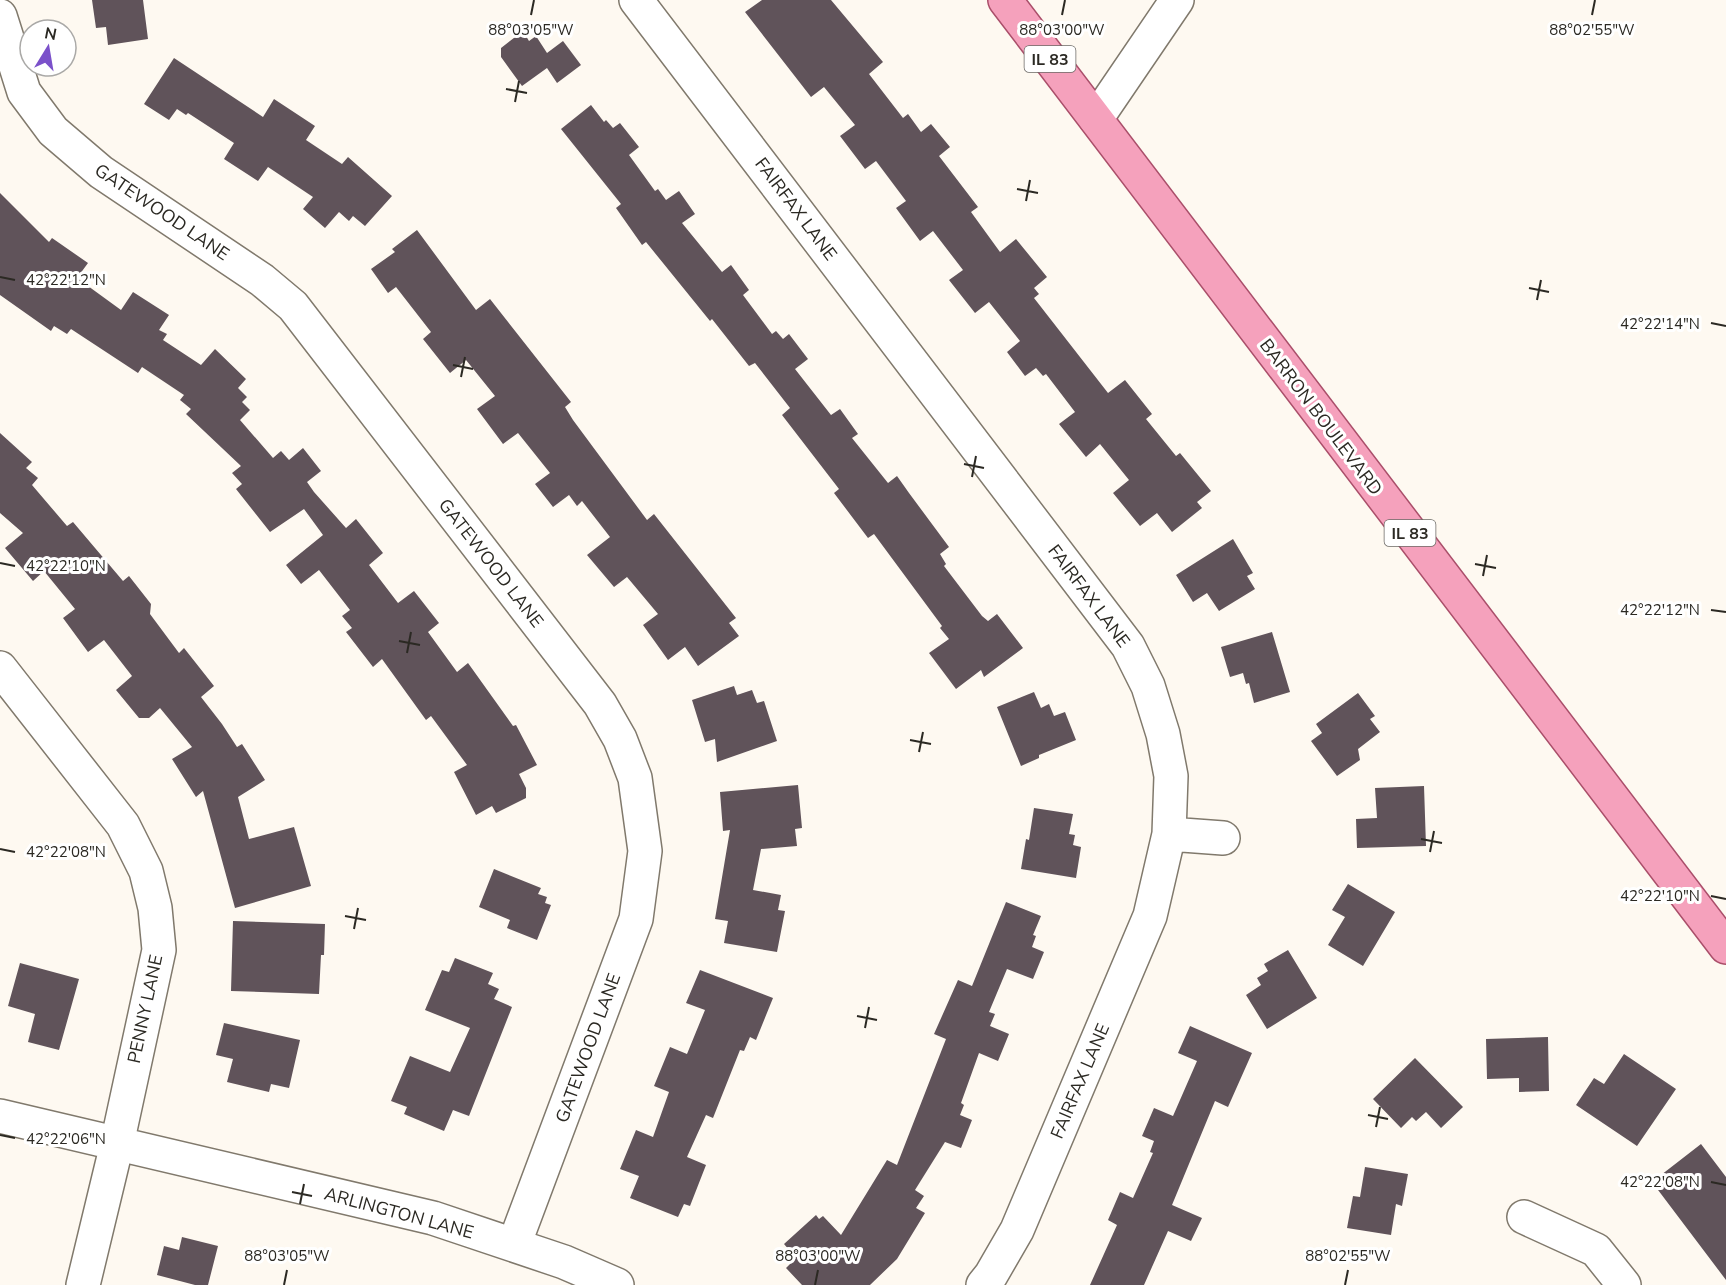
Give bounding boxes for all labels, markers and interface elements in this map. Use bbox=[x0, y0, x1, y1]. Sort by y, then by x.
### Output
north arrow bbox=[18, 18, 78, 78]
text: 88°03'05"W bbox=[488, 20, 574, 40]
text: 88°03'00"W bbox=[1019, 20, 1105, 40]
text: 88°02'55"W bbox=[1549, 20, 1635, 40]
text: N bbox=[43, 22, 59, 46]
road number: IL 83 bbox=[1024, 46, 1076, 72]
street label: FAIRFAX LANE bbox=[749, 153, 843, 265]
street label: GATEWOOD LANE bbox=[90, 158, 234, 266]
text: 42°22'12"N bbox=[26, 270, 106, 290]
text: 42°22'14"N bbox=[1620, 314, 1700, 334]
street label: BARRON BOULEVARD bbox=[1254, 334, 1388, 500]
street label: GATEWOOD LANE bbox=[433, 494, 549, 632]
road number: IL 83 bbox=[1384, 520, 1436, 546]
street label: FAIRFAX LANE bbox=[1042, 540, 1136, 652]
text: 42°22'10"N bbox=[26, 556, 106, 576]
text: 42°22'12"N bbox=[1620, 600, 1700, 620]
text: 42°22'08"N bbox=[26, 842, 106, 862]
text: 42°22'10"N bbox=[1620, 886, 1700, 906]
street label: PENNY LANE bbox=[122, 953, 168, 1065]
street label: GATEWOOD LANE bbox=[550, 970, 626, 1126]
street label: FAIRFAX LANE bbox=[1045, 1020, 1115, 1142]
text: 42°22'06"N bbox=[26, 1129, 106, 1149]
text: 42°22'08"N bbox=[1620, 1172, 1700, 1192]
street label: ARLINGTON LANE bbox=[322, 1181, 476, 1245]
text: 88°03'05"W bbox=[244, 1246, 330, 1266]
text: 88°03'00"W bbox=[775, 1246, 861, 1266]
text: 88°02'55"W bbox=[1305, 1246, 1391, 1266]

